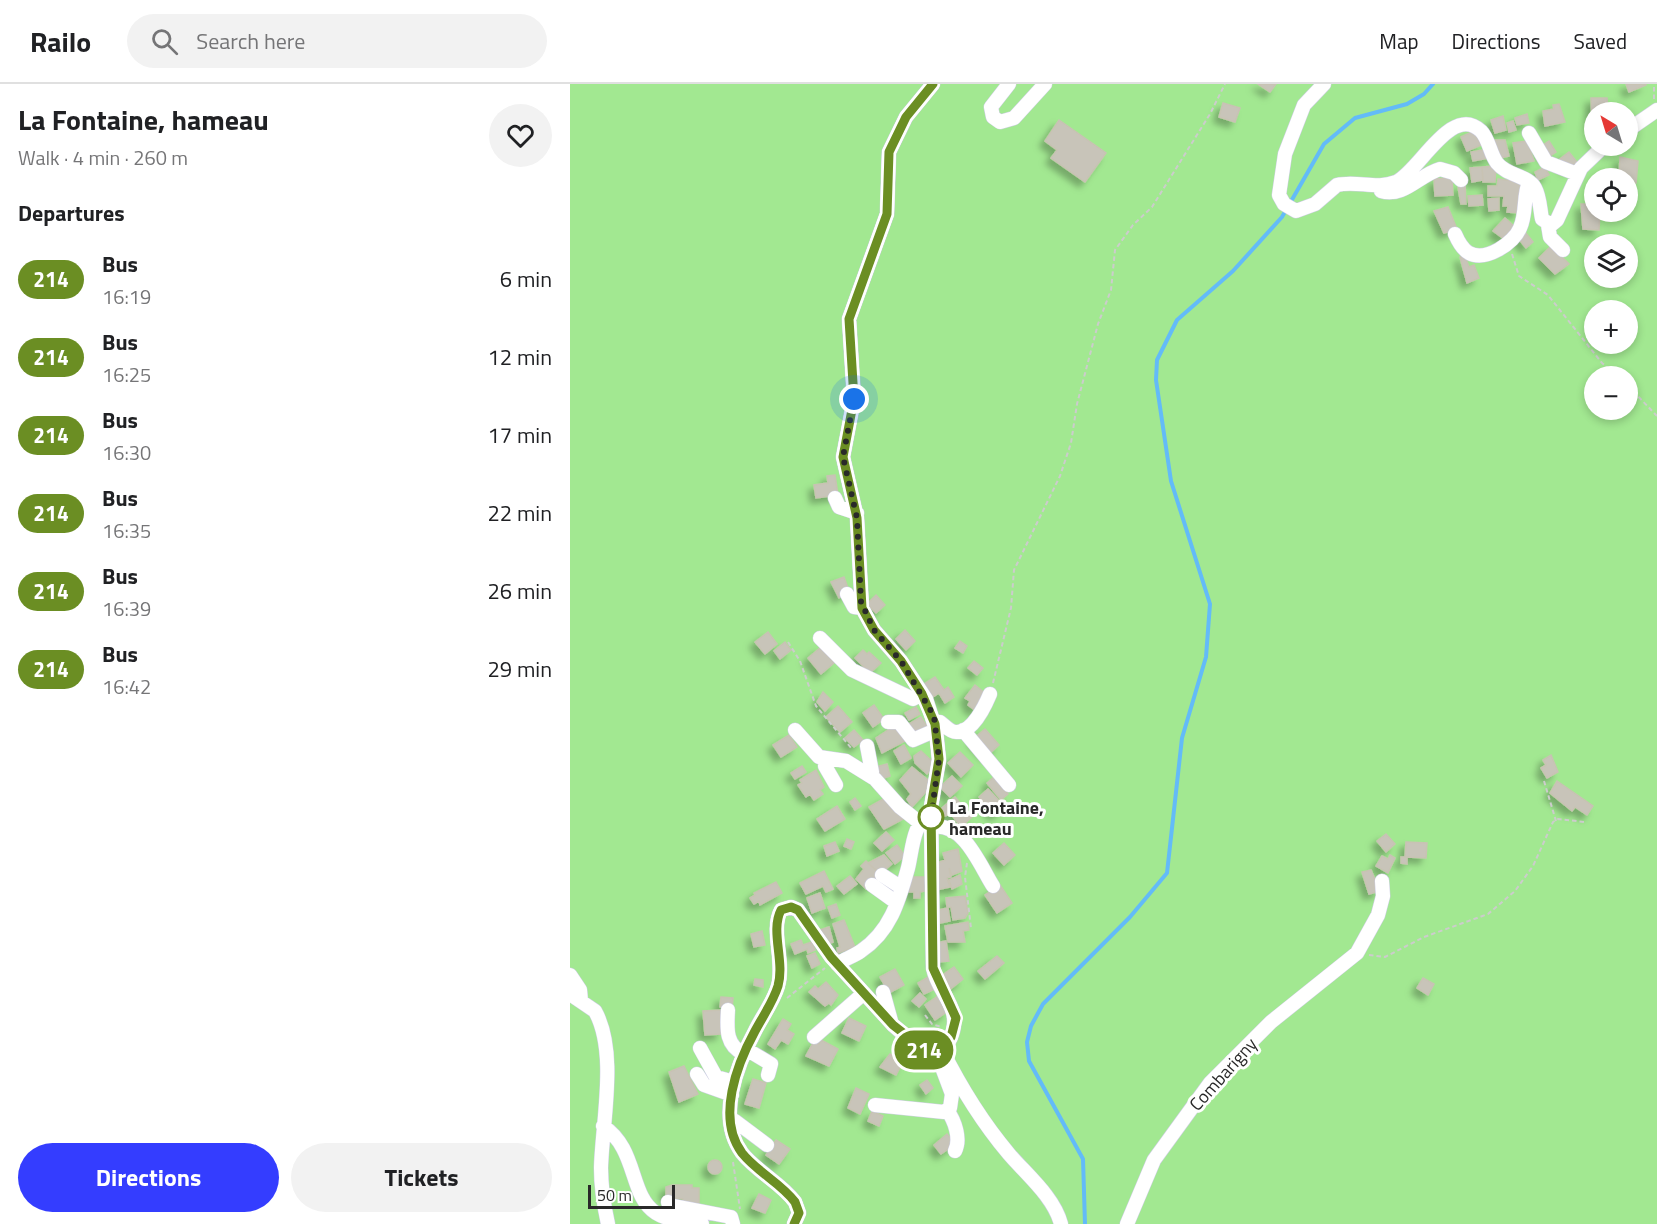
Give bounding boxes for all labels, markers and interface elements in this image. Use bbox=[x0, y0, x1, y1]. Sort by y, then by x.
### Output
search box bbox=[127, 14, 547, 68]
text: Railo bbox=[30, 20, 91, 63]
text: Search here bbox=[196, 24, 305, 58]
icon: search bbox=[148, 25, 181, 58]
text: Map bbox=[1379, 25, 1419, 57]
text: Directions bbox=[1452, 25, 1541, 57]
text: Saved bbox=[1574, 25, 1627, 57]
text: La Fontaine, hameau bbox=[18, 98, 269, 141]
north arrow bbox=[1584, 102, 1638, 156]
map controls bbox=[1584, 102, 1638, 420]
button: heart bbox=[489, 104, 552, 167]
text: Walk · 4 min · 260 m bbox=[18, 142, 188, 173]
button: locate bbox=[1584, 168, 1638, 222]
text: Departures bbox=[18, 196, 125, 230]
button: layers bbox=[1584, 234, 1638, 288]
text: Bus bbox=[102, 247, 138, 281]
text: 6 min bbox=[500, 262, 552, 296]
text: 214 bbox=[33, 263, 69, 295]
text: 16:19 bbox=[102, 281, 151, 312]
button: + bbox=[1584, 300, 1638, 354]
text: Bus bbox=[102, 325, 138, 359]
text: 12 min bbox=[487, 340, 552, 374]
text: 214 bbox=[33, 341, 69, 373]
text: 16:25 bbox=[102, 359, 151, 390]
button: − bbox=[1584, 366, 1638, 420]
your location bbox=[839, 384, 869, 414]
text: Bus bbox=[102, 403, 138, 437]
text: 17 min bbox=[487, 418, 552, 452]
text: 214 bbox=[33, 419, 69, 451]
text: 16:30 bbox=[102, 437, 151, 468]
text: Bus bbox=[102, 481, 138, 515]
text: 22 min bbox=[487, 496, 552, 530]
text: 214 bbox=[33, 497, 69, 529]
text: 16:35 bbox=[102, 515, 151, 546]
text: Bus bbox=[102, 559, 138, 593]
text: 26 min bbox=[487, 574, 552, 608]
text: 214 bbox=[33, 575, 69, 607]
text: 16:39 bbox=[102, 593, 151, 624]
text: Bus bbox=[102, 637, 138, 671]
text: 29 min bbox=[487, 652, 552, 686]
text: 214 bbox=[33, 653, 69, 685]
text: 16:42 bbox=[102, 671, 151, 702]
place label: La Fontaine, hameau bbox=[949, 794, 1044, 842]
marker: La Fontaine, hameau bbox=[918, 804, 944, 830]
line badge: 214 bbox=[890, 1030, 958, 1070]
street label: Combarigny bbox=[1183, 1031, 1263, 1117]
text: 214 bbox=[906, 1034, 942, 1066]
button: Directions bbox=[18, 1143, 279, 1212]
button: Tickets bbox=[291, 1143, 552, 1212]
scale bar bbox=[588, 1182, 675, 1210]
text: 50 m bbox=[597, 1183, 632, 1207]

